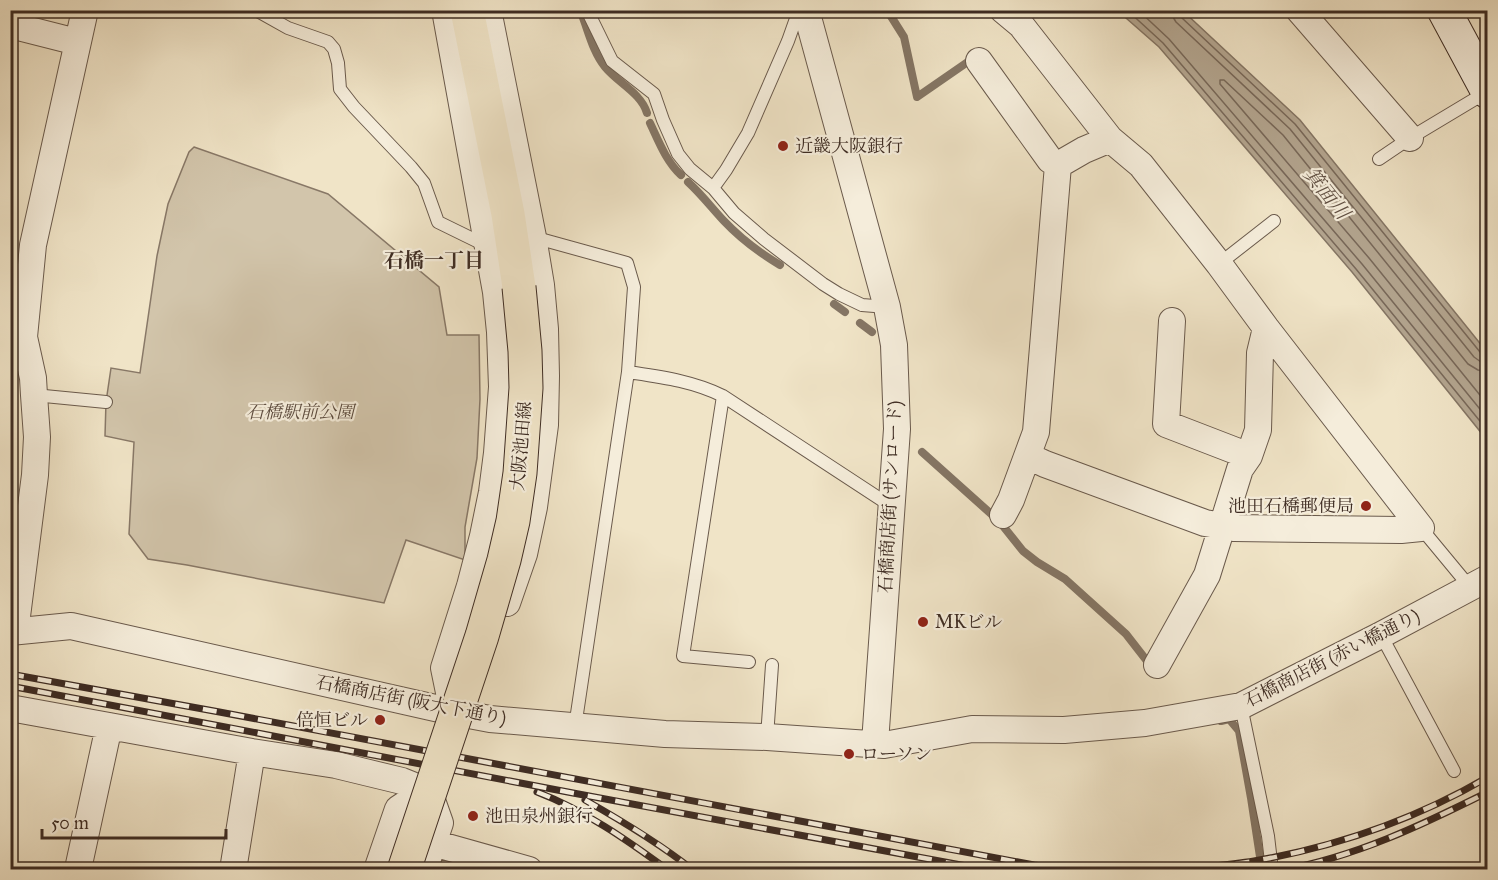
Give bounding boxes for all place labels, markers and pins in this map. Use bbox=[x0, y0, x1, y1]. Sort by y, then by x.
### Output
place label: 近畿大阪銀行 bbox=[795, 135, 903, 157]
marker: 近畿大阪銀行 bbox=[776, 139, 790, 153]
place label: 池田石橋郵便局 bbox=[1228, 495, 1354, 517]
marker: 池田石橋郵便局 bbox=[1359, 499, 1373, 513]
place label: MKビル bbox=[935, 611, 1002, 633]
marker: MKビル bbox=[916, 615, 930, 629]
place label: 倍恒ビル bbox=[296, 709, 368, 731]
marker: 倍恒ビル bbox=[373, 713, 387, 727]
place label: ローソン bbox=[861, 743, 932, 765]
marker: ローソン bbox=[842, 747, 856, 761]
place label: 池田泉州銀行 bbox=[485, 805, 593, 827]
marker: 池田泉州銀行 bbox=[466, 809, 480, 823]

